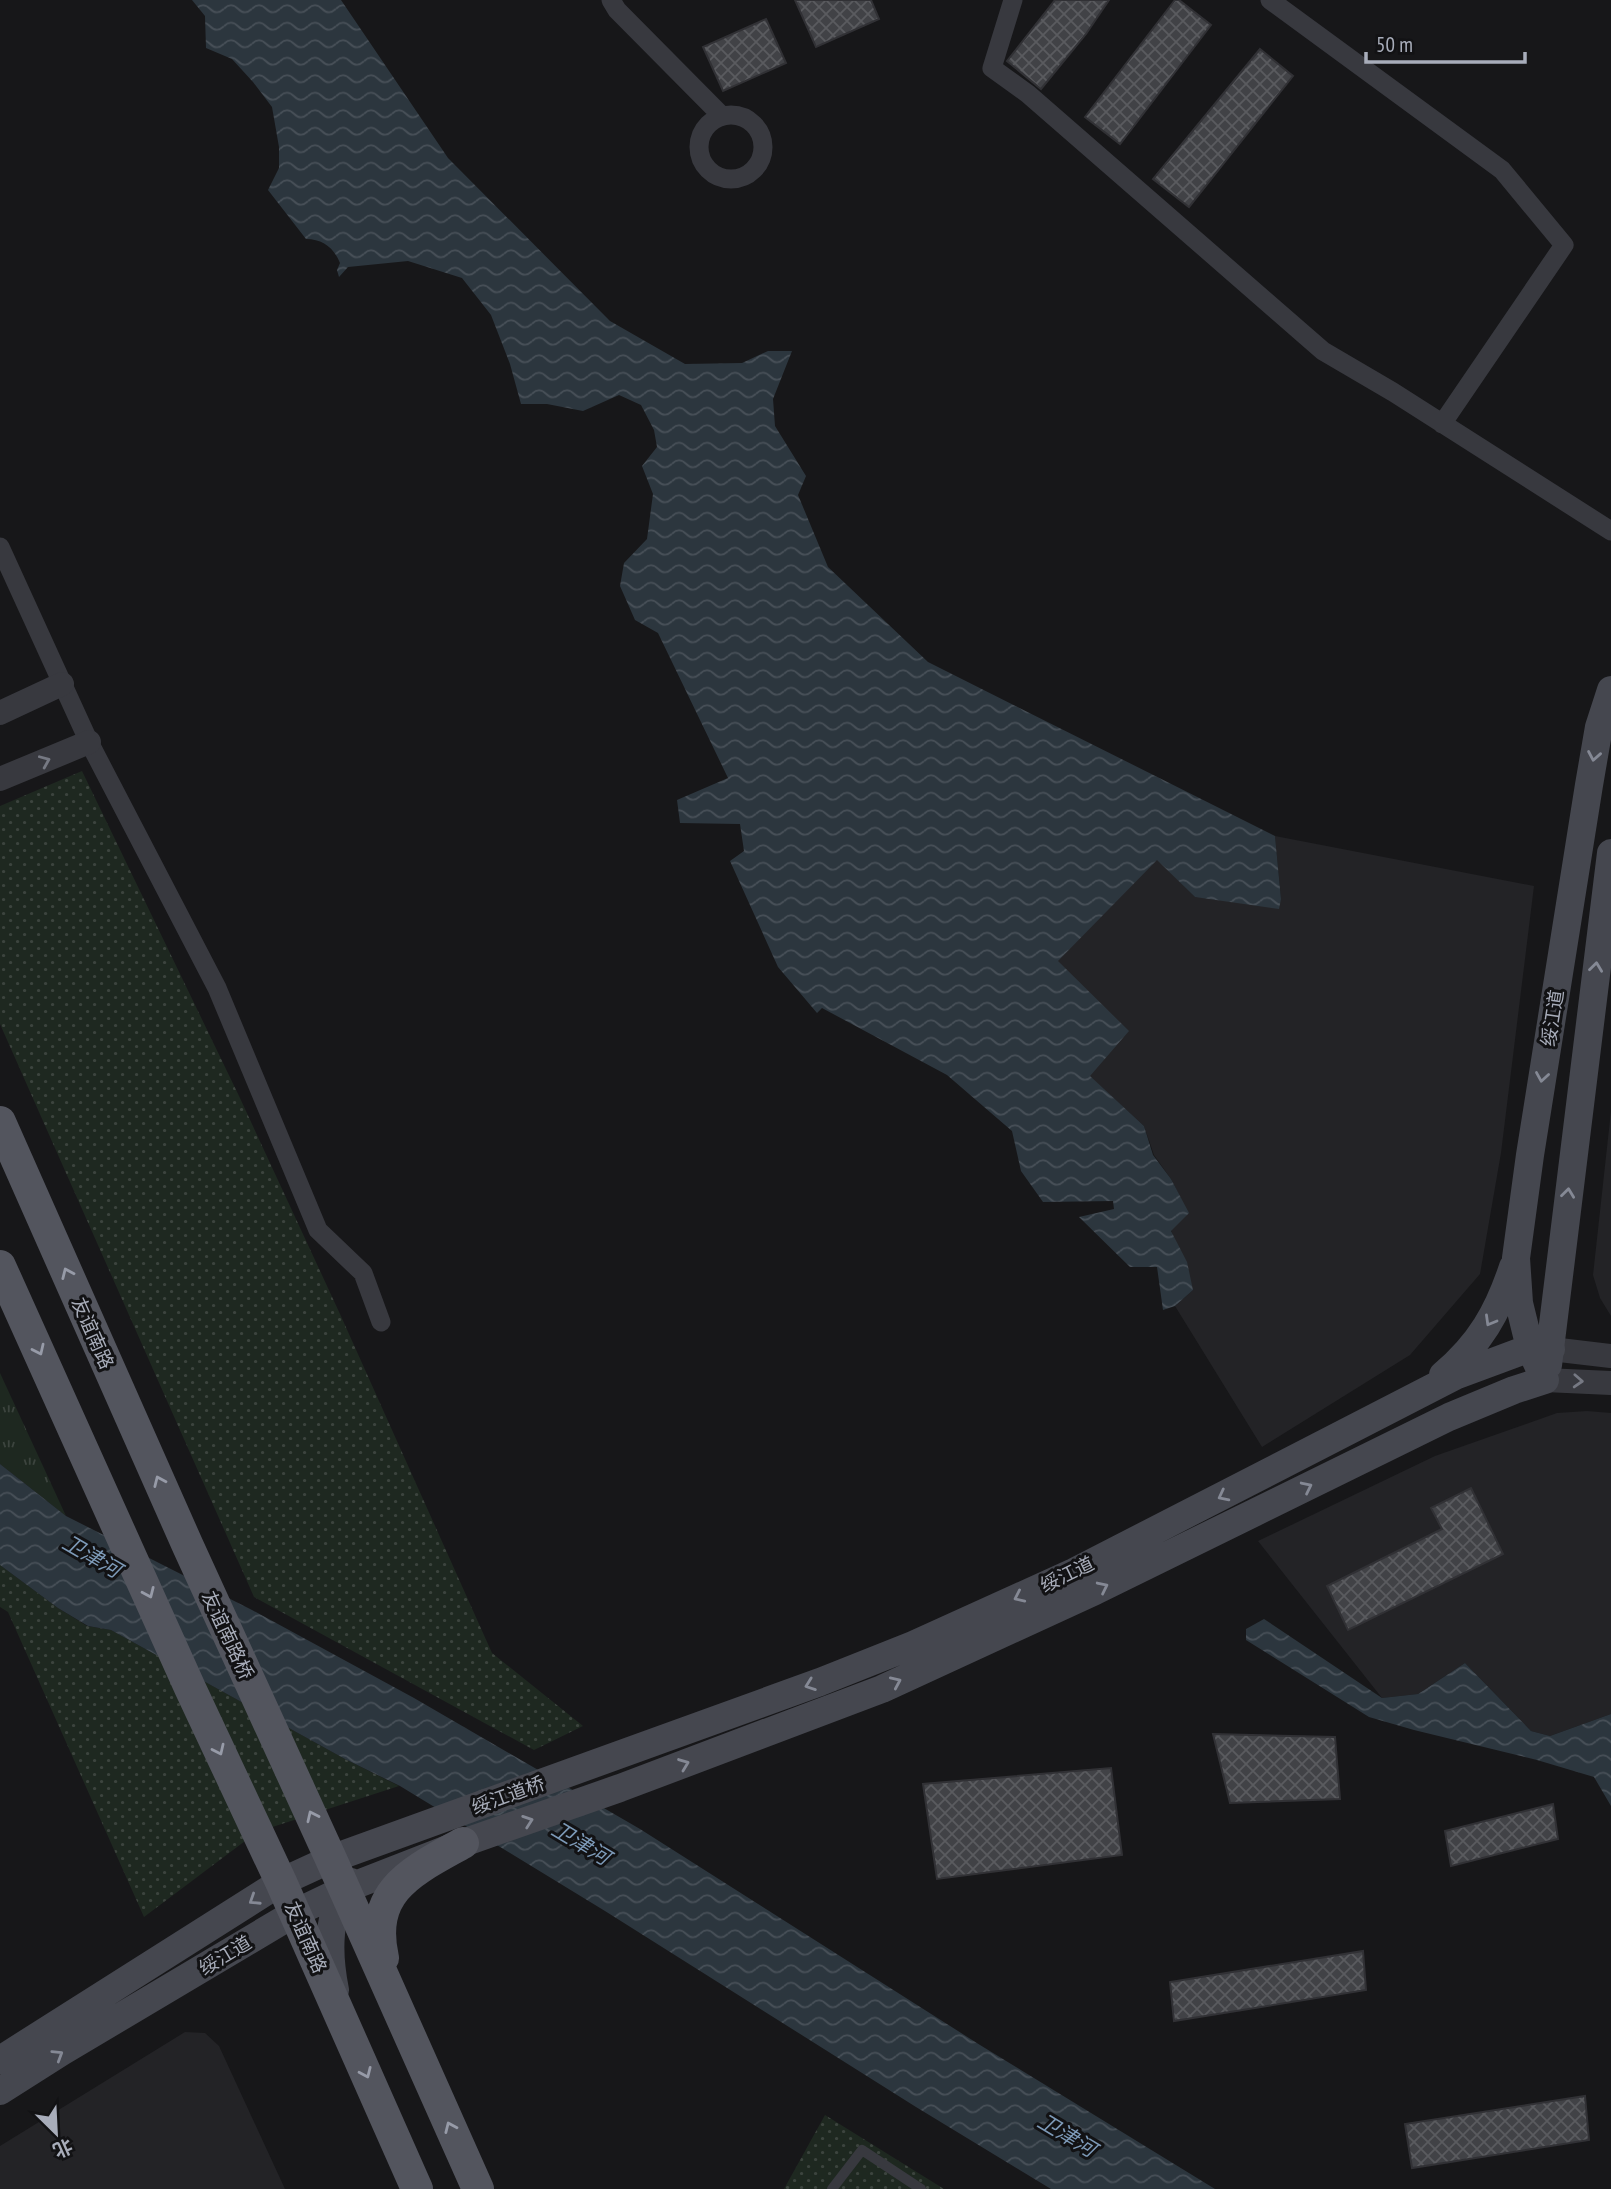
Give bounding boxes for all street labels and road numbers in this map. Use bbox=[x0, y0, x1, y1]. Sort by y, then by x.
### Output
street label: 绥江道 bbox=[1536, 988, 1568, 1048]
street label: 友谊南路 bbox=[67, 1293, 119, 1373]
street label: 绥江道 bbox=[1036, 1551, 1098, 1597]
street label: 友谊南路桥 bbox=[197, 1587, 259, 1683]
street label: 绥江道桥 bbox=[468, 1771, 548, 1819]
street label: 友谊南路 bbox=[280, 1897, 332, 1977]
street label: 绥江道 bbox=[194, 1930, 256, 1980]

